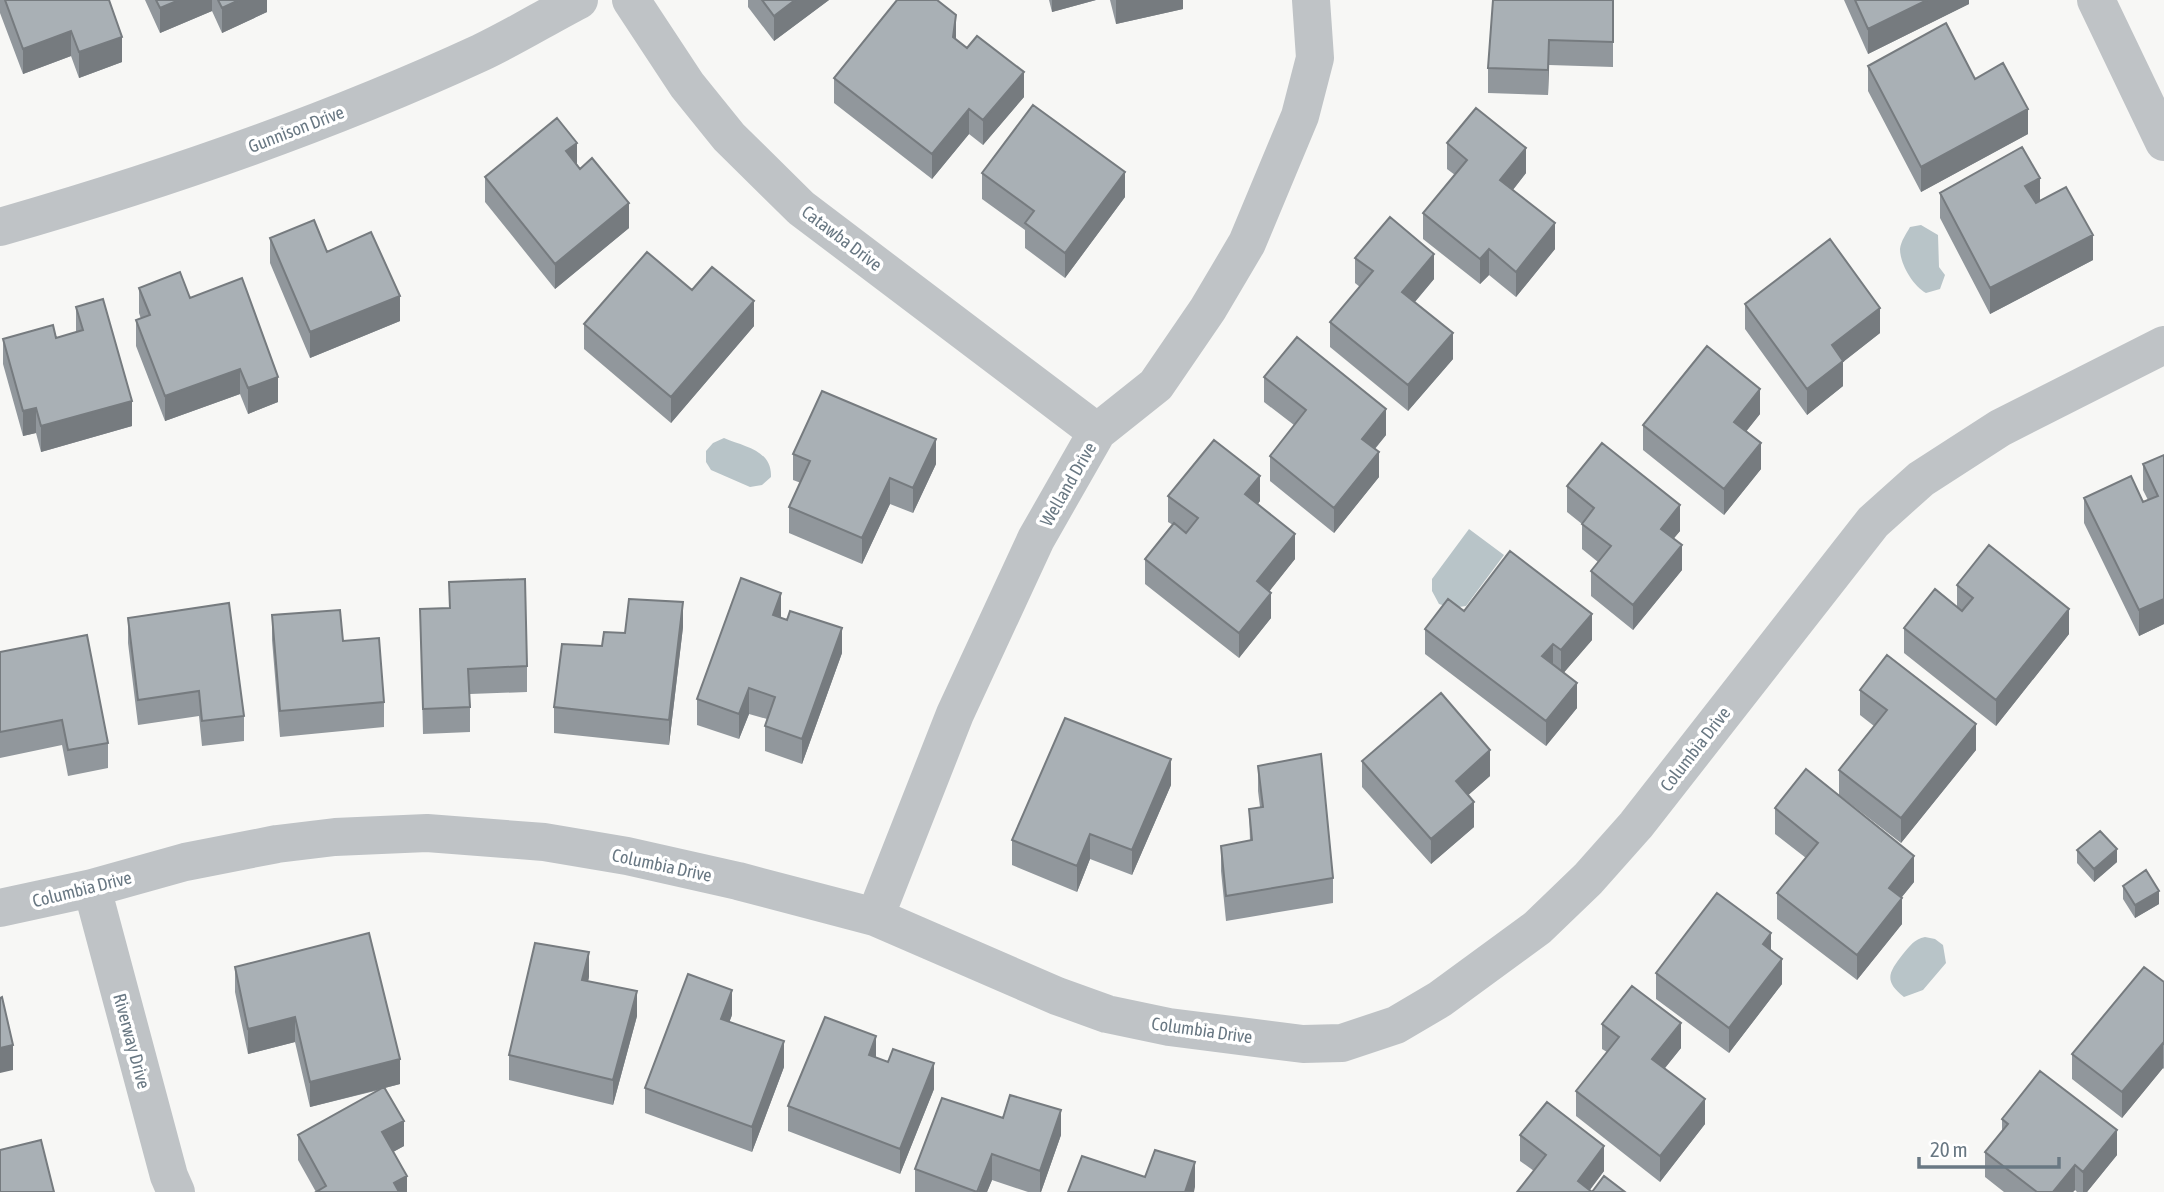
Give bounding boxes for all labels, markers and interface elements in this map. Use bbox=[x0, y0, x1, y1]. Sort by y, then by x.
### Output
street label: Gunnison Drive bbox=[245, 101, 347, 157]
street label: Catawba Drive bbox=[798, 201, 886, 275]
street label: Welland Drive bbox=[1036, 438, 1100, 530]
street label: Columbia Drive bbox=[1656, 703, 1734, 795]
street label: Columbia Drive bbox=[610, 844, 714, 886]
street label: Columbia Drive bbox=[30, 867, 134, 911]
street label: Riverway Drive bbox=[109, 991, 155, 1091]
street label: Columbia Drive bbox=[1150, 1013, 1254, 1047]
scale bar bbox=[1919, 1126, 2059, 1170]
text: 20 m bbox=[1930, 1137, 1968, 1161]

